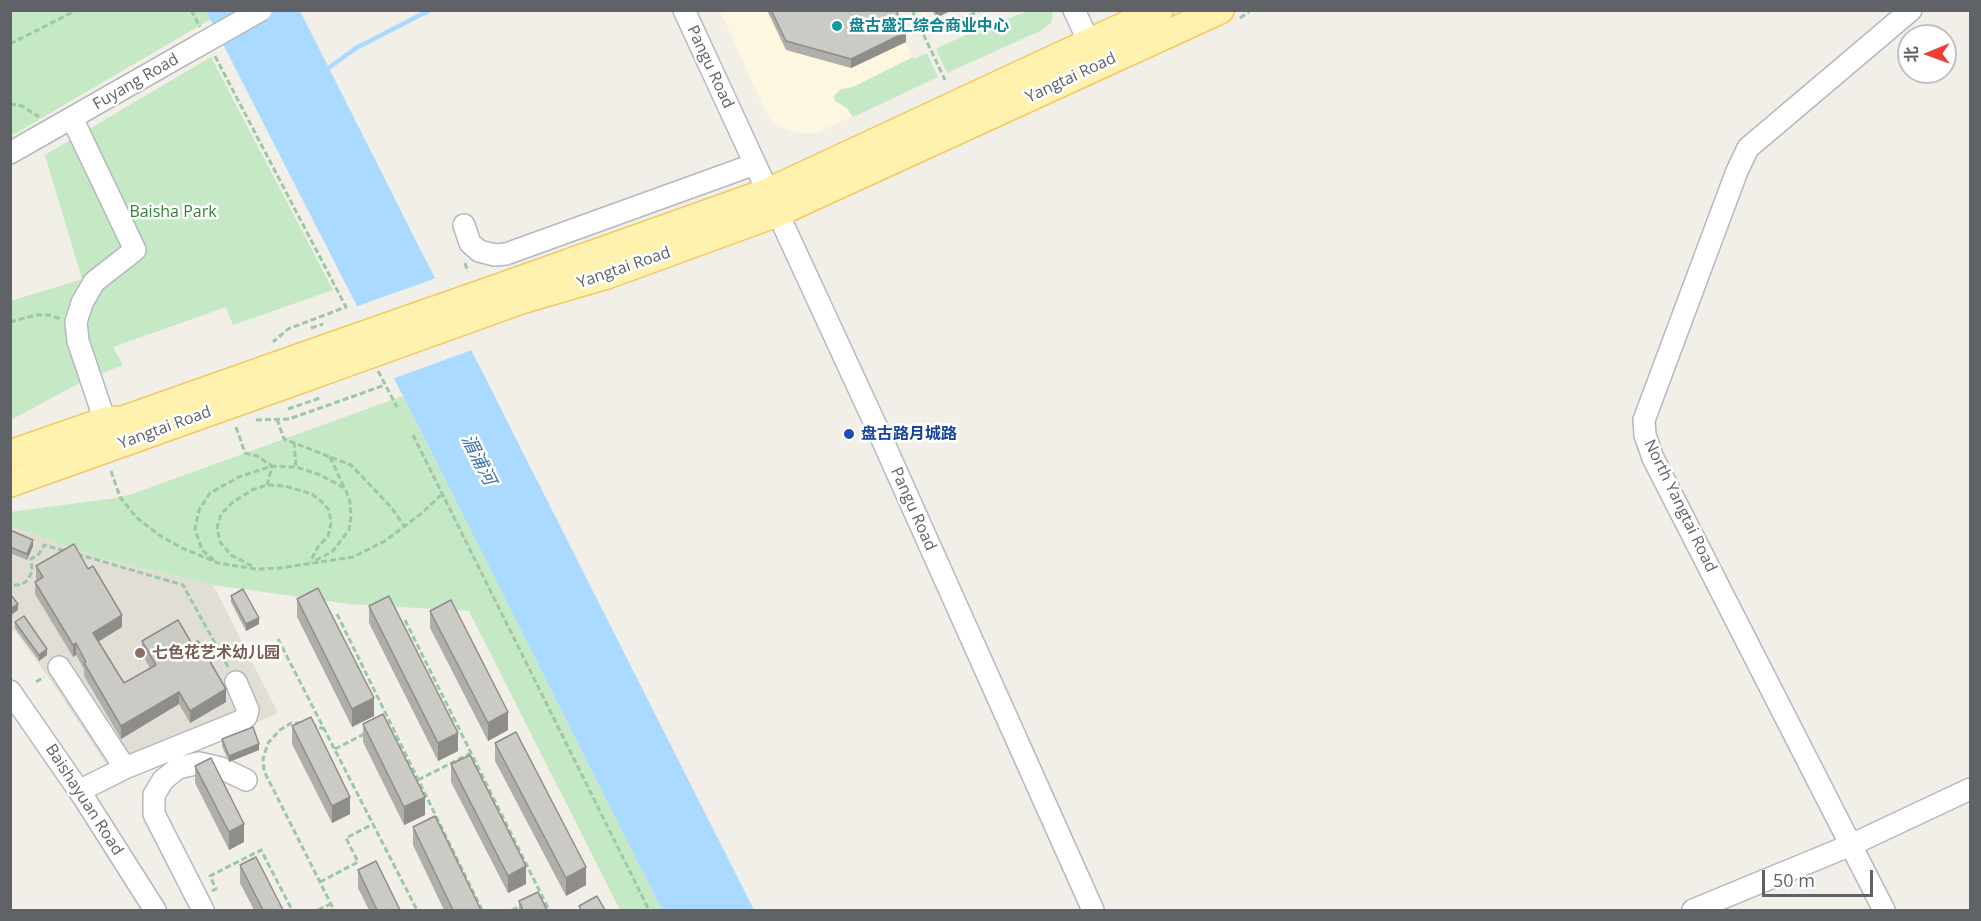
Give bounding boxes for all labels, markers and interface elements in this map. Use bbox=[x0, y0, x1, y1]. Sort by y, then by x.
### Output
place label: 盘古盛汇综合商业中心 bbox=[849, 16, 1009, 36]
marker: 盘古盛汇综合商业中心 bbox=[830, 19, 844, 33]
street label: Pangu Road bbox=[682, 23, 738, 111]
north arrow bbox=[1897, 24, 1957, 84]
text: 北 bbox=[1900, 46, 1922, 62]
street label: Yangtai Road bbox=[1023, 49, 1119, 107]
street label: Fuyang Road bbox=[90, 50, 182, 114]
park label: Baisha Park bbox=[129, 202, 217, 222]
street label: Yangtai Road bbox=[575, 243, 673, 293]
street label: Yangtai Road bbox=[116, 402, 214, 454]
place label: 盘古路月城路 bbox=[861, 424, 957, 444]
marker: 盘古路月城路 bbox=[842, 427, 856, 441]
water label: 湄浦河 bbox=[456, 431, 500, 489]
street label: North Yangtai Road bbox=[1640, 437, 1720, 575]
street label: Pangu Road bbox=[886, 464, 940, 554]
place label: 七色花艺术幼儿园 bbox=[152, 643, 280, 663]
marker: 七色花艺术幼儿园 bbox=[133, 646, 147, 660]
street label: Baishayuan Road bbox=[41, 741, 127, 859]
scale bar bbox=[1765, 858, 1876, 896]
text: 50 m bbox=[1773, 868, 1815, 892]

